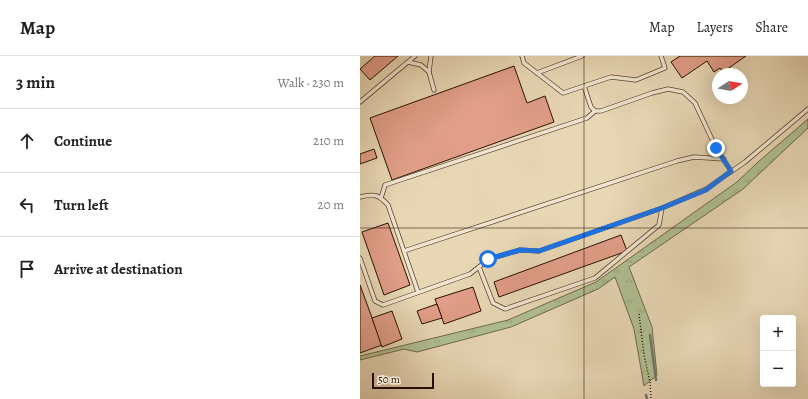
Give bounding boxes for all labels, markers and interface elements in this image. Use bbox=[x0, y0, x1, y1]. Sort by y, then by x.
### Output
text: Map bbox=[20, 15, 55, 41]
text: Map bbox=[649, 18, 675, 37]
text: Layers bbox=[697, 18, 733, 37]
text: Share bbox=[755, 18, 788, 37]
north arrow bbox=[712, 68, 748, 104]
text: 3 min bbox=[16, 71, 55, 94]
text: Walk · 230 m bbox=[278, 74, 344, 91]
icon: ahead bbox=[16, 130, 38, 152]
text: Continue bbox=[54, 131, 112, 151]
text: 210 m bbox=[313, 132, 344, 149]
route end bbox=[707, 139, 725, 157]
icon: left bbox=[16, 194, 38, 216]
text: Turn left bbox=[54, 195, 109, 215]
text: 20 m bbox=[318, 196, 344, 213]
route start bbox=[479, 250, 497, 268]
icon: arrive bbox=[16, 258, 38, 280]
text: Arrive at destination bbox=[54, 259, 183, 279]
map controls bbox=[760, 315, 796, 387]
button: + bbox=[760, 315, 796, 351]
button: − bbox=[760, 351, 796, 387]
scale bar bbox=[372, 371, 434, 390]
text: 50 m bbox=[378, 372, 400, 387]

